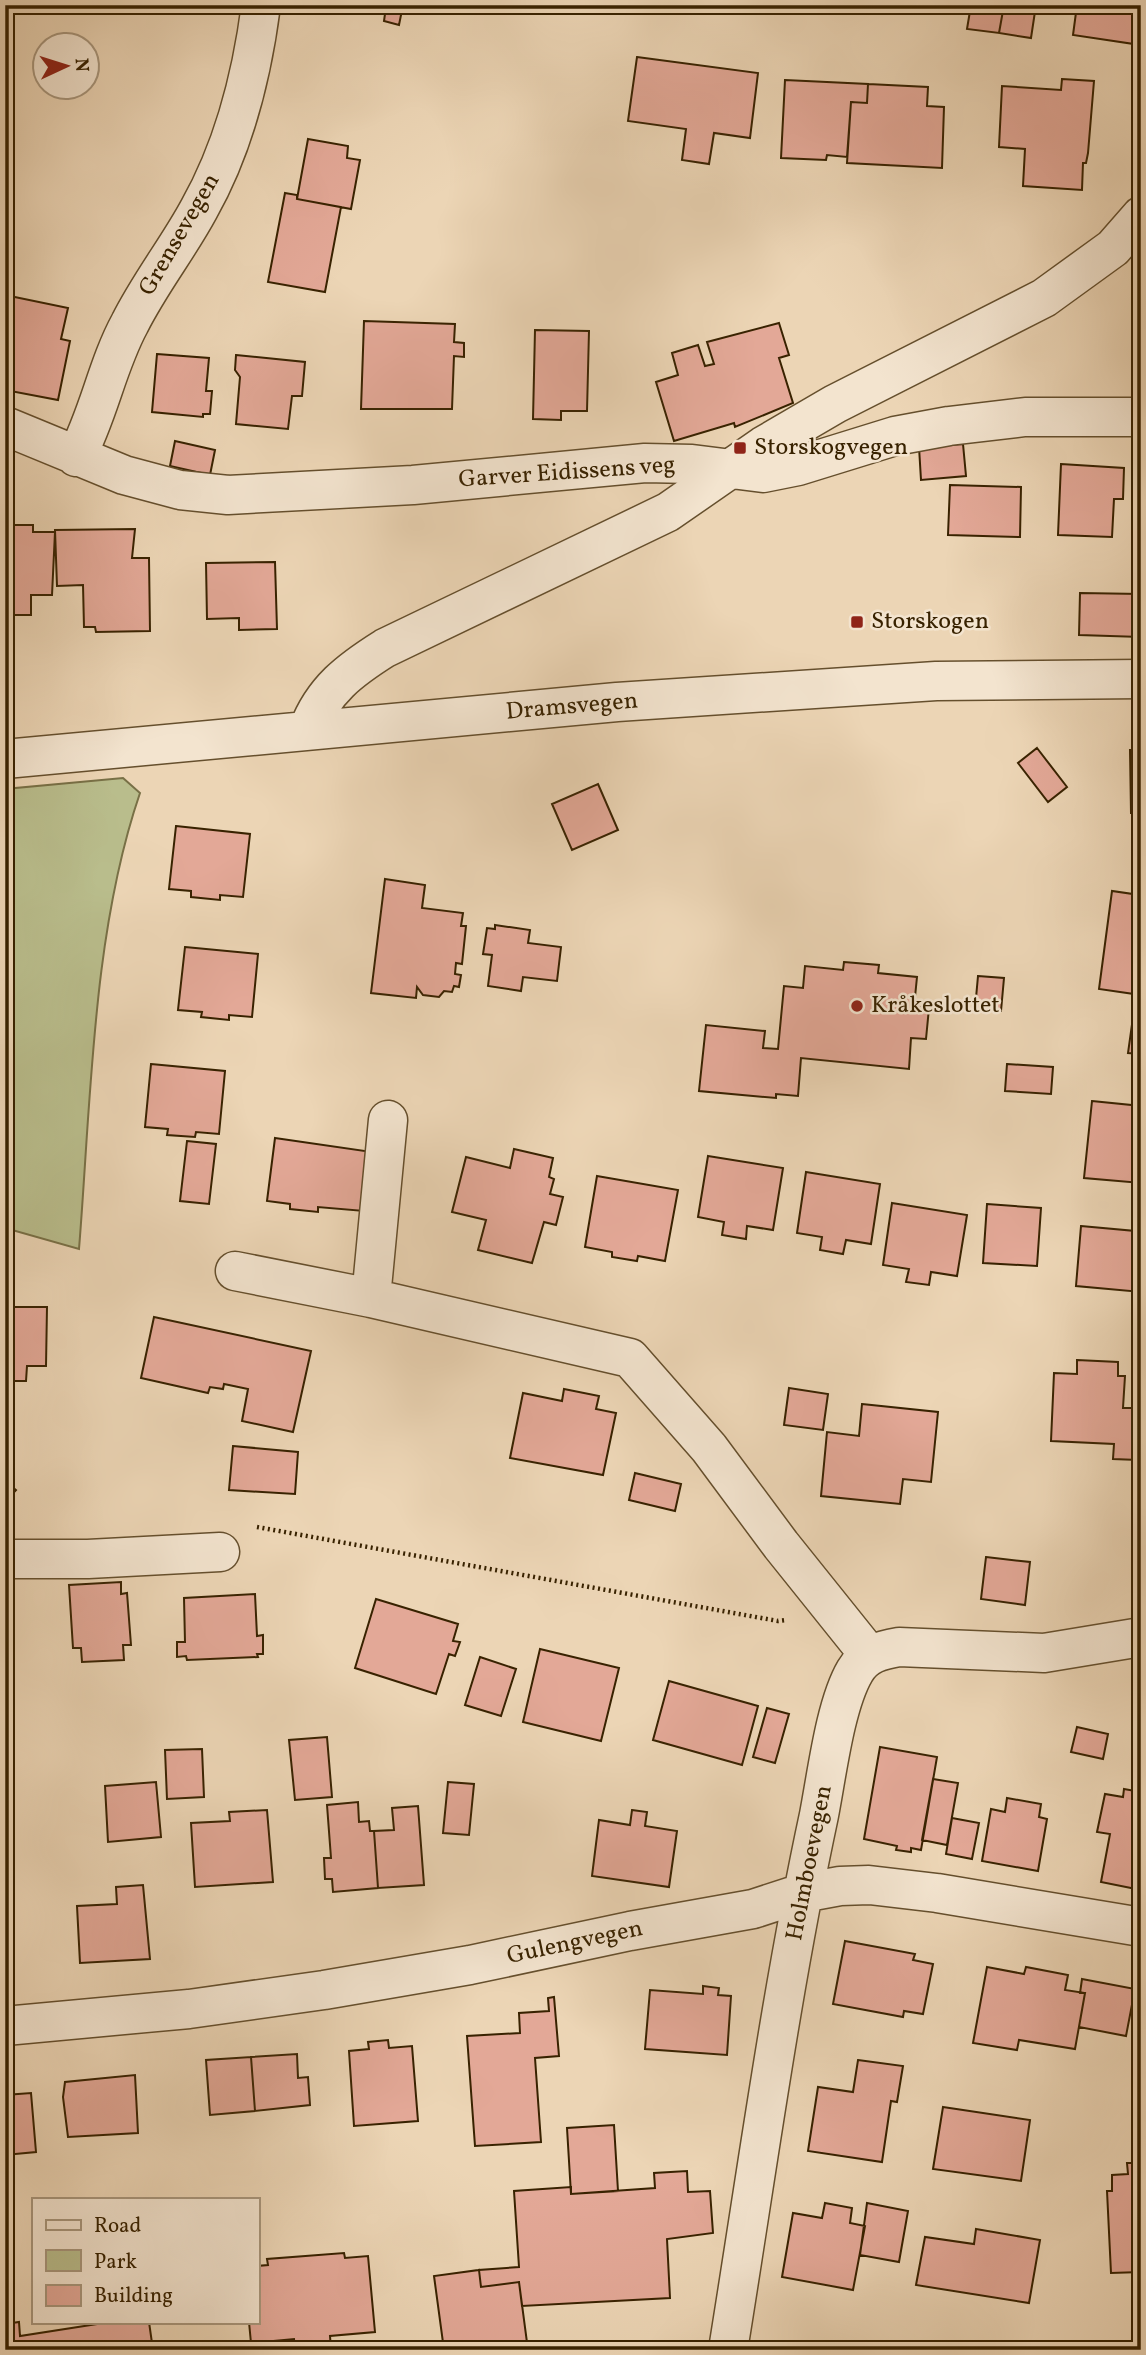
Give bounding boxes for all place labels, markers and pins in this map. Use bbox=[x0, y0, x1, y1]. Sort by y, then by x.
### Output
place label: Storskogvegen bbox=[754, 431, 908, 465]
marker: Storskogvegen bbox=[732, 440, 748, 456]
place label: Storskogen bbox=[871, 605, 989, 639]
marker: Storskogen bbox=[849, 614, 865, 630]
place label: Kråkeslottet bbox=[871, 989, 1000, 1023]
marker: Kråkeslottet bbox=[849, 998, 865, 1014]

